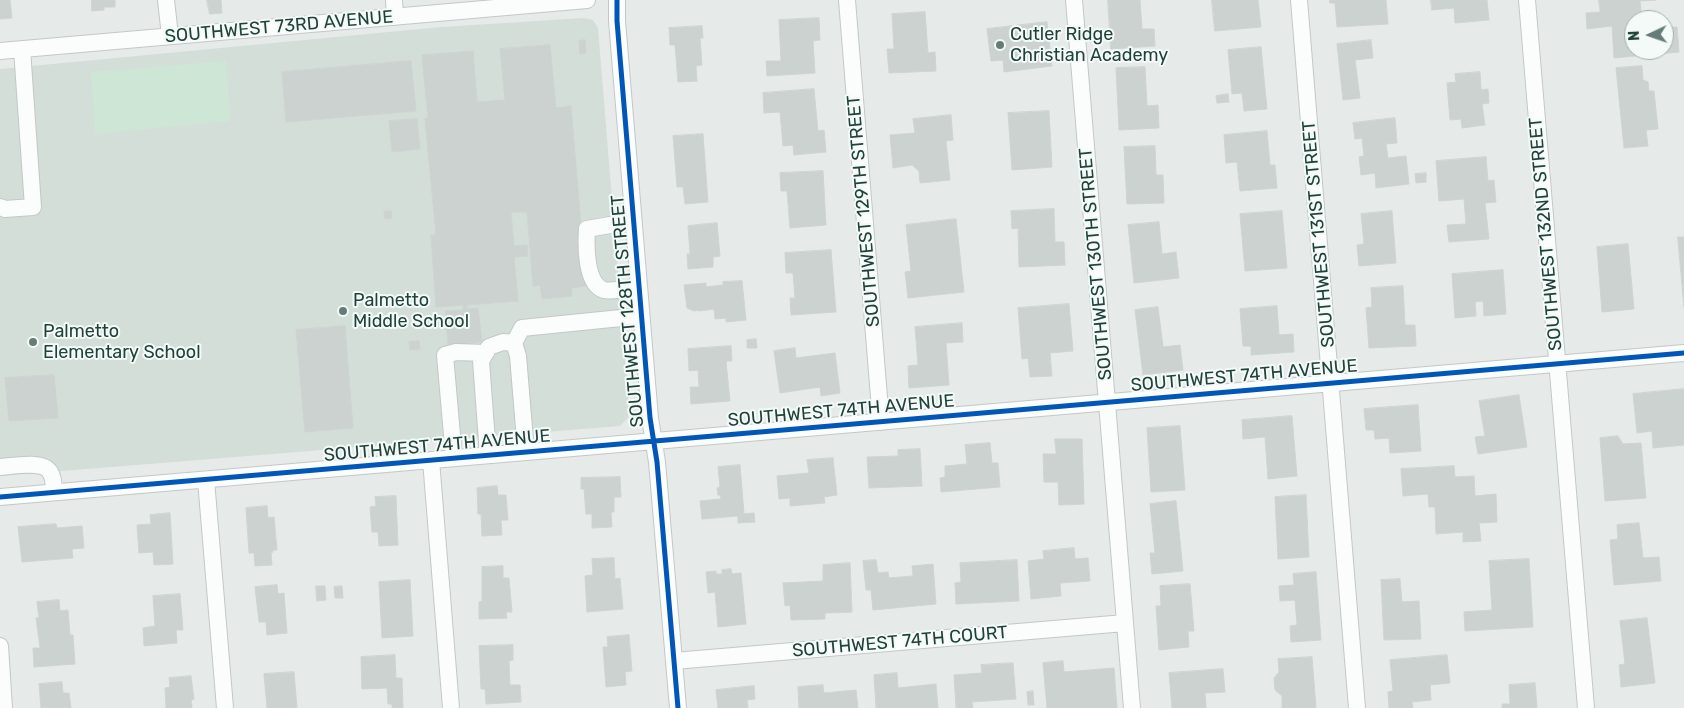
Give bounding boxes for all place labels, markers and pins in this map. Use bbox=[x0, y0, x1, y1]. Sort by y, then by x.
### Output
place label: Cutler Ridge Christian Academy bbox=[1010, 24, 1168, 66]
marker: Cutler Ridge Christian Academy bbox=[994, 39, 1006, 51]
place label: Palmetto Middle School bbox=[353, 290, 469, 332]
marker: Palmetto Middle School bbox=[337, 305, 349, 317]
place label: Palmetto Elementary School bbox=[43, 321, 201, 364]
marker: Palmetto Elementary School bbox=[27, 336, 39, 348]

